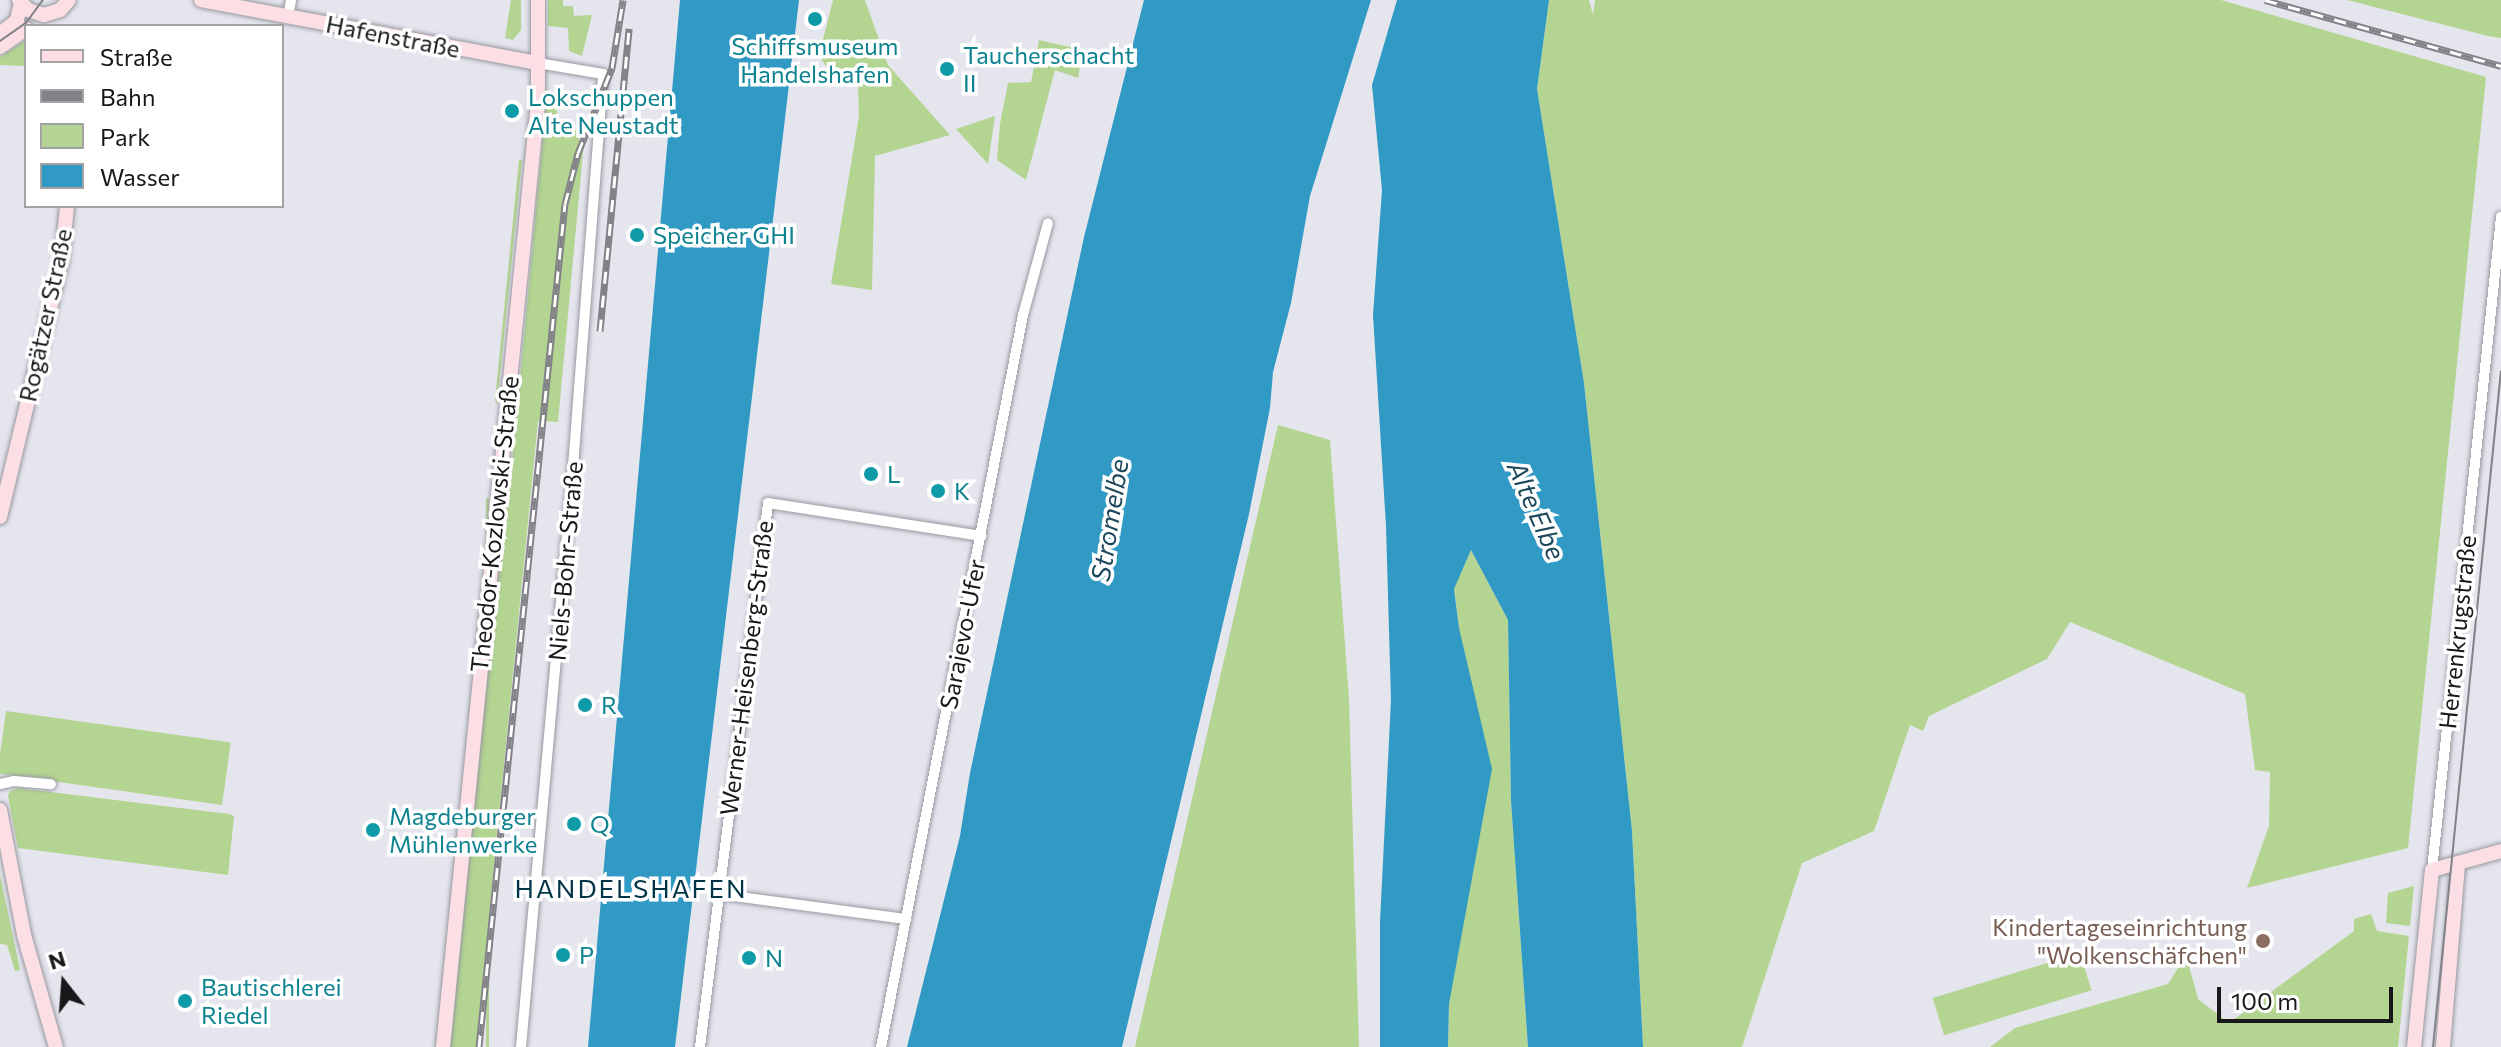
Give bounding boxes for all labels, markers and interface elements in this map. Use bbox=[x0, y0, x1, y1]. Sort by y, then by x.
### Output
street label: Hafenstraße bbox=[324, 9, 462, 63]
marker: Schiffsmuseum Handelshafen bbox=[806, 10, 824, 28]
legend bbox=[24, 24, 284, 208]
place label: Schiffsmuseum Handelshafen bbox=[731, 32, 899, 88]
place label: Taucherschacht II bbox=[963, 41, 1134, 97]
text: Straße bbox=[100, 42, 173, 71]
marker: Taucherschacht II bbox=[938, 60, 956, 78]
text: Bahn bbox=[100, 82, 156, 111]
place label: Lokschuppen Alte Neustadt bbox=[528, 83, 679, 139]
marker: Lokschuppen Alte Neustadt bbox=[503, 102, 521, 120]
text: Park bbox=[100, 122, 150, 151]
text: Wasser bbox=[100, 162, 180, 191]
place label: Speicher GHI bbox=[653, 221, 795, 249]
street label: Rogätzer Straße bbox=[13, 226, 77, 404]
marker: Speicher GHI bbox=[628, 226, 646, 244]
street label: Theodor-Kozlowski-Straße bbox=[464, 374, 524, 674]
water label: Alte Elbe bbox=[1501, 456, 1573, 564]
water label: Stromelbe bbox=[1084, 457, 1134, 583]
street label: Niels-Bohr-Straße bbox=[542, 460, 588, 662]
place label: L bbox=[887, 460, 901, 488]
marker: L bbox=[862, 465, 880, 483]
place label: K bbox=[954, 477, 970, 505]
marker: K bbox=[929, 482, 947, 500]
street label: Werner-Heisenberg-Straße bbox=[714, 519, 778, 817]
street label: Herrenkrugstraße bbox=[2433, 534, 2481, 730]
street label: Sarajevo-Ufer bbox=[933, 557, 991, 711]
place label: R bbox=[601, 691, 617, 719]
marker: R bbox=[576, 696, 594, 714]
place label: Magdeburger Mühlenwerke bbox=[389, 802, 537, 858]
place label: Q bbox=[590, 810, 610, 838]
marker: Q bbox=[565, 815, 583, 833]
marker: Magdeburger Mühlenwerke bbox=[364, 821, 382, 839]
district label: HANDELSHAFEN bbox=[514, 872, 748, 904]
place label: Kindertageseinrichtung "Wolkenschäfchen" bbox=[1992, 913, 2247, 969]
marker: Kindertageseinrichtung "Wolkenschäfchen" bbox=[2254, 932, 2272, 950]
place label: P bbox=[579, 941, 594, 969]
north arrow bbox=[24, 943, 104, 1023]
text: N bbox=[45, 944, 69, 975]
place label: N bbox=[765, 944, 783, 972]
marker: P bbox=[554, 946, 572, 964]
marker: N bbox=[740, 949, 758, 967]
scale bar bbox=[2221, 971, 2397, 1021]
place label: Bautischlerei Riedel bbox=[201, 973, 342, 1029]
text: 100 m bbox=[2231, 986, 2298, 1015]
marker: Bautischlerei Riedel bbox=[176, 992, 194, 1010]

